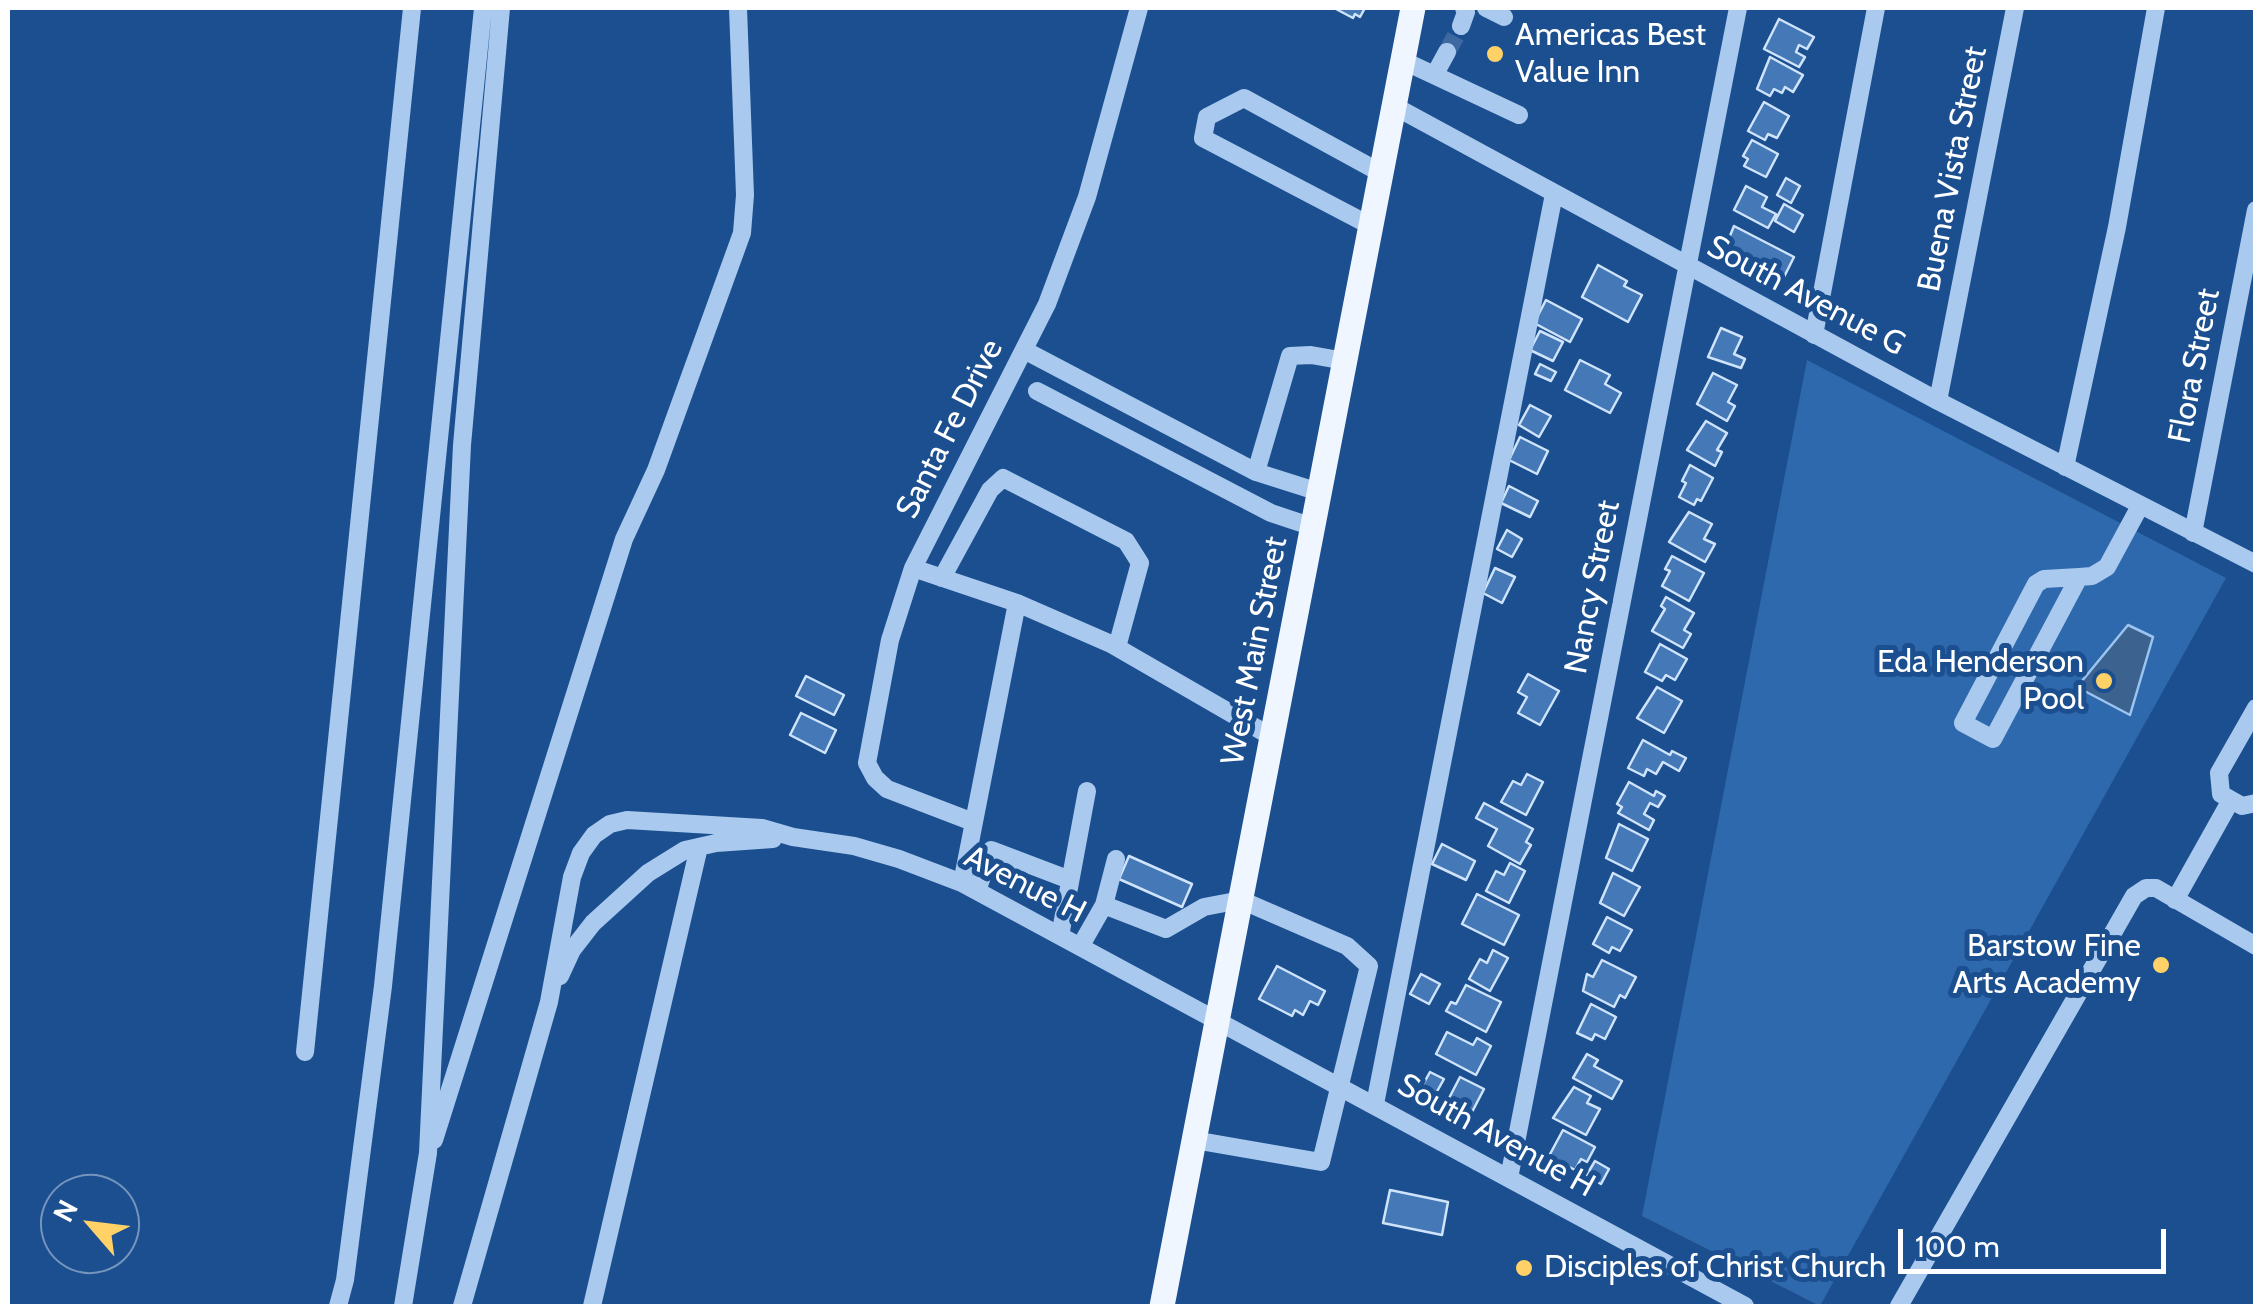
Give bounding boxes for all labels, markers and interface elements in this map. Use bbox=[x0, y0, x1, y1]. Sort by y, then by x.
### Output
place label: Americas Best Value Inn bbox=[1515, 17, 1706, 92]
marker: Americas Best Value Inn bbox=[1484, 43, 1506, 65]
street label: Buena Vista Street bbox=[1910, 43, 1996, 295]
street label: South Avenue G bbox=[1700, 228, 1912, 364]
street label: Flora Street bbox=[2161, 286, 2229, 446]
street label: Santa Fe Drive bbox=[888, 333, 1012, 525]
street label: Nancy Street bbox=[1557, 497, 1629, 677]
street label: West Main Street bbox=[1214, 534, 1296, 768]
place label: Eda Henderson Pool bbox=[1877, 644, 2084, 719]
marker: Eda Henderson Pool bbox=[2093, 670, 2115, 692]
street label: Avenue H bbox=[958, 838, 1092, 932]
place label: Barstow Fine Arts Academy bbox=[1953, 928, 2141, 1003]
marker: Barstow Fine Arts Academy bbox=[2150, 954, 2172, 976]
street label: South Avenue H bbox=[1391, 1066, 1601, 1206]
north arrow bbox=[40, 1174, 140, 1274]
text: N bbox=[46, 1194, 85, 1228]
scale bar bbox=[1903, 1209, 2170, 1271]
text: 100 m bbox=[1915, 1228, 2000, 1265]
place label: Disciples of Christ Church bbox=[1544, 1249, 1886, 1287]
marker: Disciples of Christ Church bbox=[1513, 1257, 1535, 1279]

